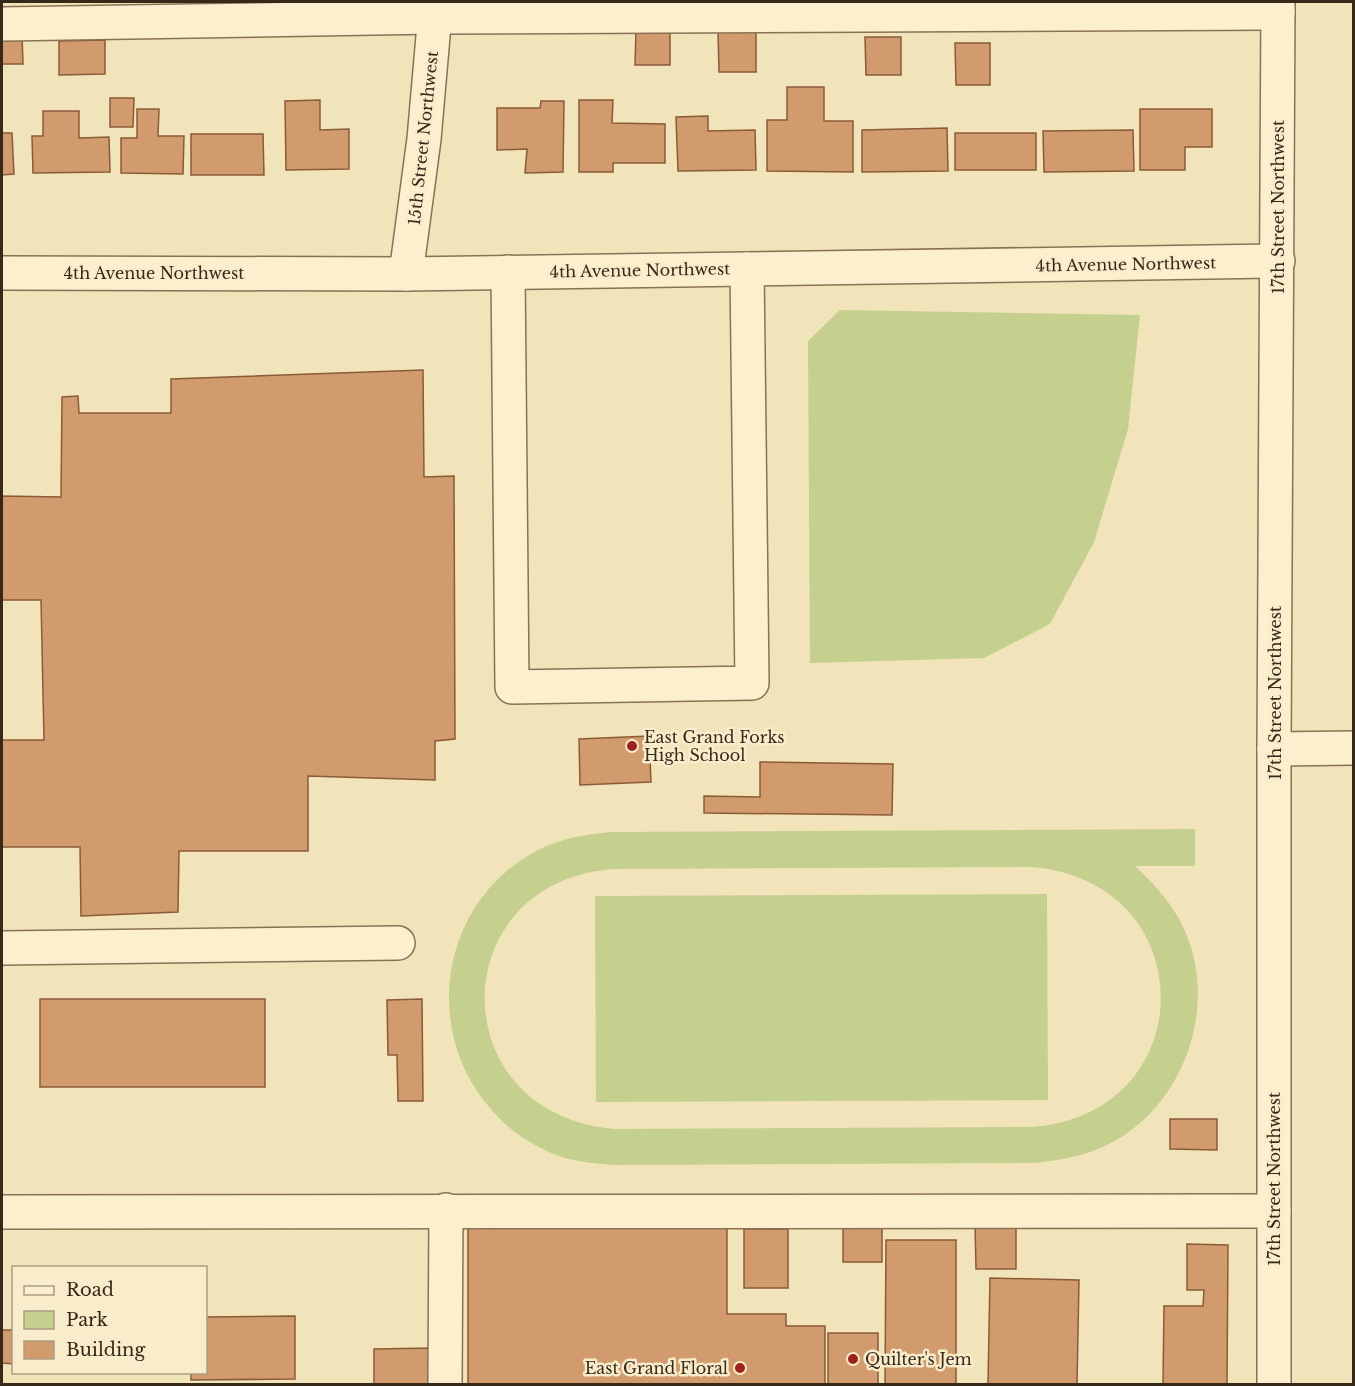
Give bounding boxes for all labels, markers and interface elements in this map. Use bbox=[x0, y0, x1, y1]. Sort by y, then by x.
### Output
street label: 15th Street Northwest bbox=[404, 50, 442, 226]
street label: 17th Street Northwest bbox=[1268, 120, 1288, 294]
street label: 4th Avenue Northwest bbox=[1036, 252, 1216, 276]
street label: 4th Avenue Northwest bbox=[550, 258, 730, 282]
street label: 4th Avenue Northwest bbox=[64, 263, 244, 283]
street label: 17th Street Northwest bbox=[1265, 606, 1285, 780]
place label: East Grand Forks High School bbox=[644, 727, 785, 765]
marker: East Grand Forks High School bbox=[625, 739, 639, 753]
street label: 17th Street Northwest bbox=[1264, 1092, 1284, 1266]
legend bbox=[12, 1266, 207, 1374]
text: Road bbox=[66, 1279, 114, 1301]
text: Park bbox=[66, 1309, 108, 1331]
text: Building bbox=[66, 1339, 145, 1361]
place label: Quilter's Jem bbox=[865, 1349, 972, 1369]
marker: Quilter's Jem bbox=[846, 1352, 860, 1366]
place label: East Grand Floral bbox=[585, 1358, 728, 1378]
marker: East Grand Floral bbox=[733, 1361, 747, 1375]

